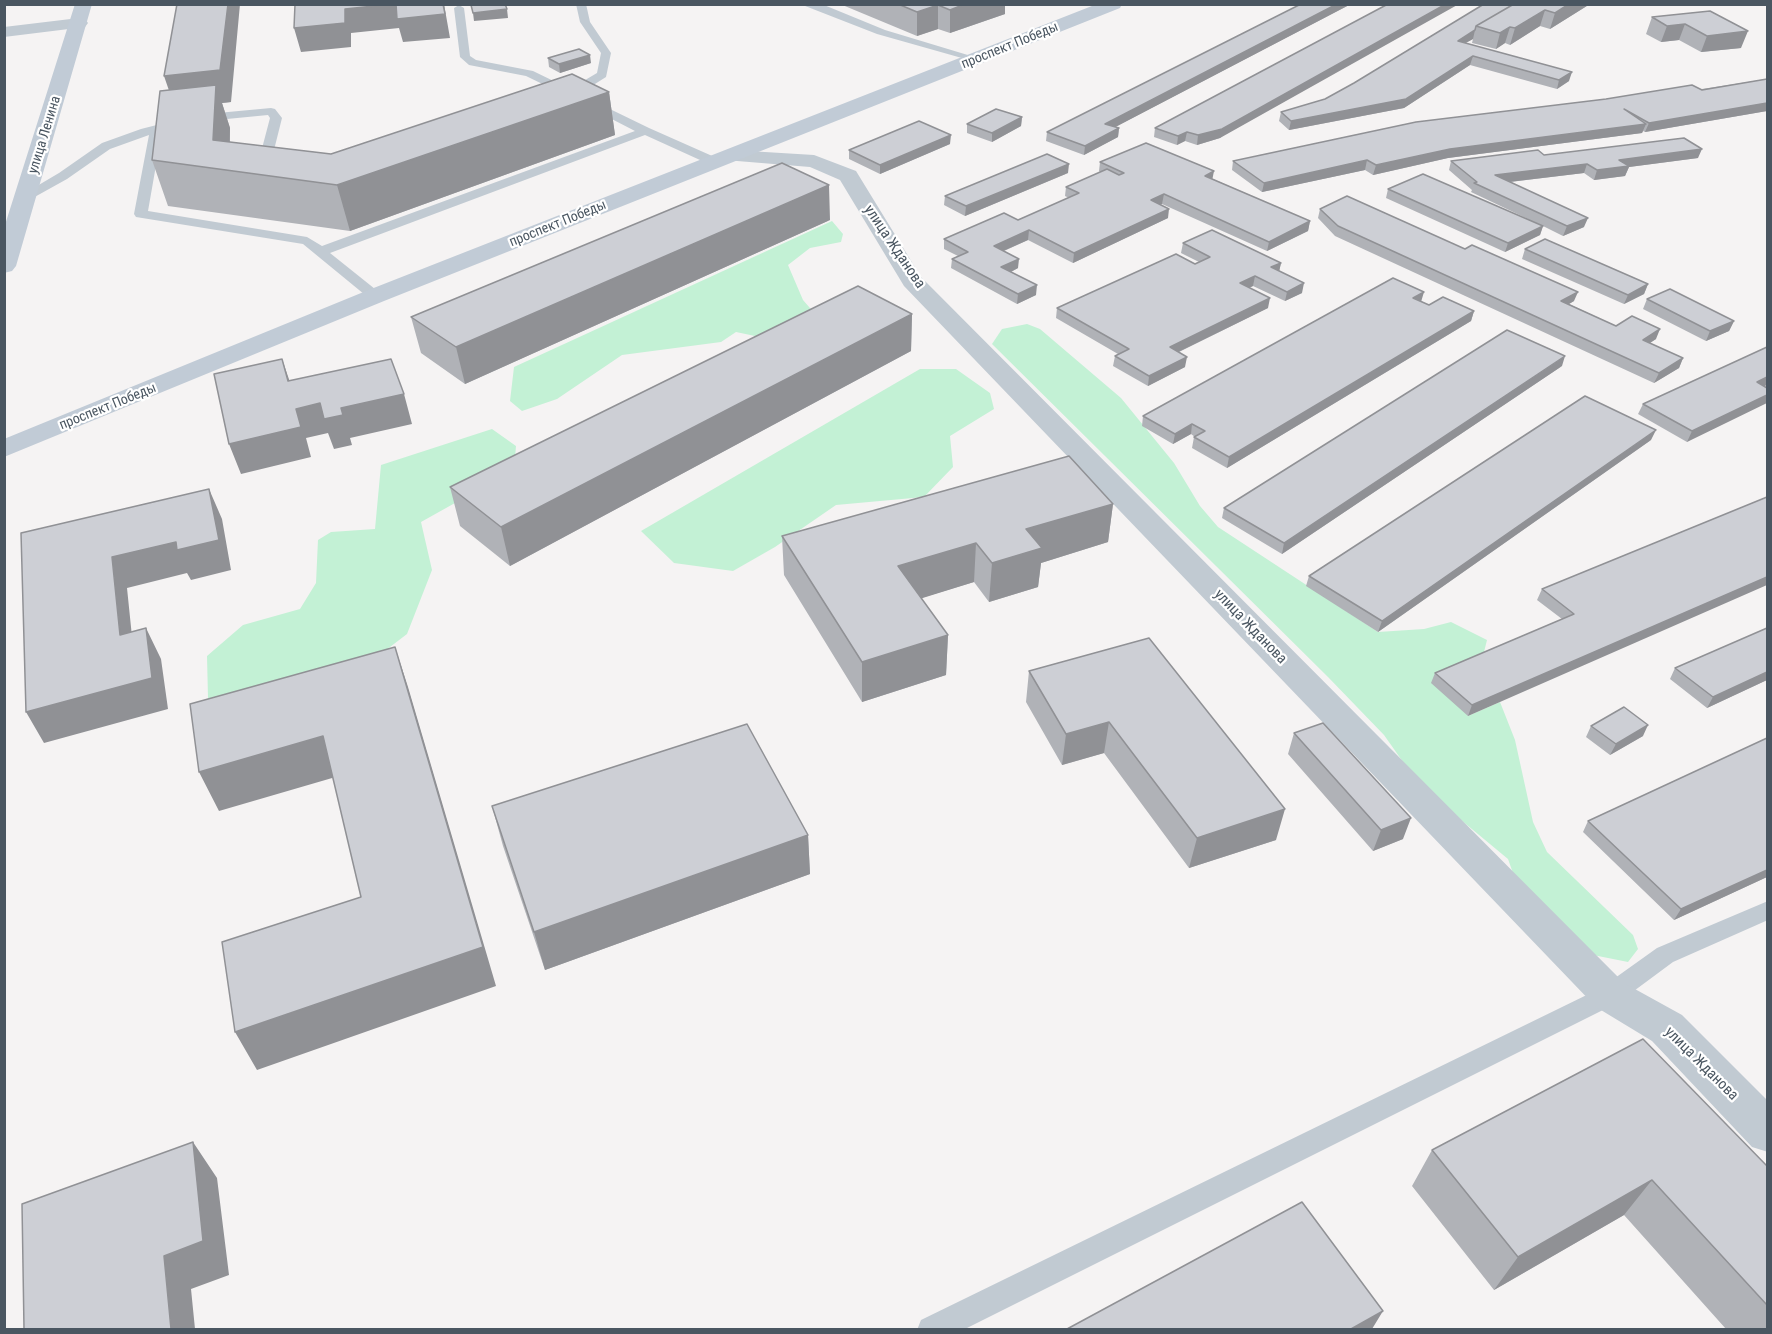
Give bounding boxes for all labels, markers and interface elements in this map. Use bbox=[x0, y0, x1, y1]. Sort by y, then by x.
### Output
street label: проспект Победы bbox=[959, 19, 1061, 73]
street label: улица Ленина bbox=[25, 94, 65, 176]
street label: проспект Победы bbox=[507, 197, 609, 251]
street label: улица Жданова bbox=[859, 202, 929, 292]
street label: проспект Победы bbox=[57, 380, 159, 434]
street label: улица Жданова bbox=[1210, 586, 1290, 668]
street label: улица Жданова bbox=[1660, 1023, 1742, 1105]

